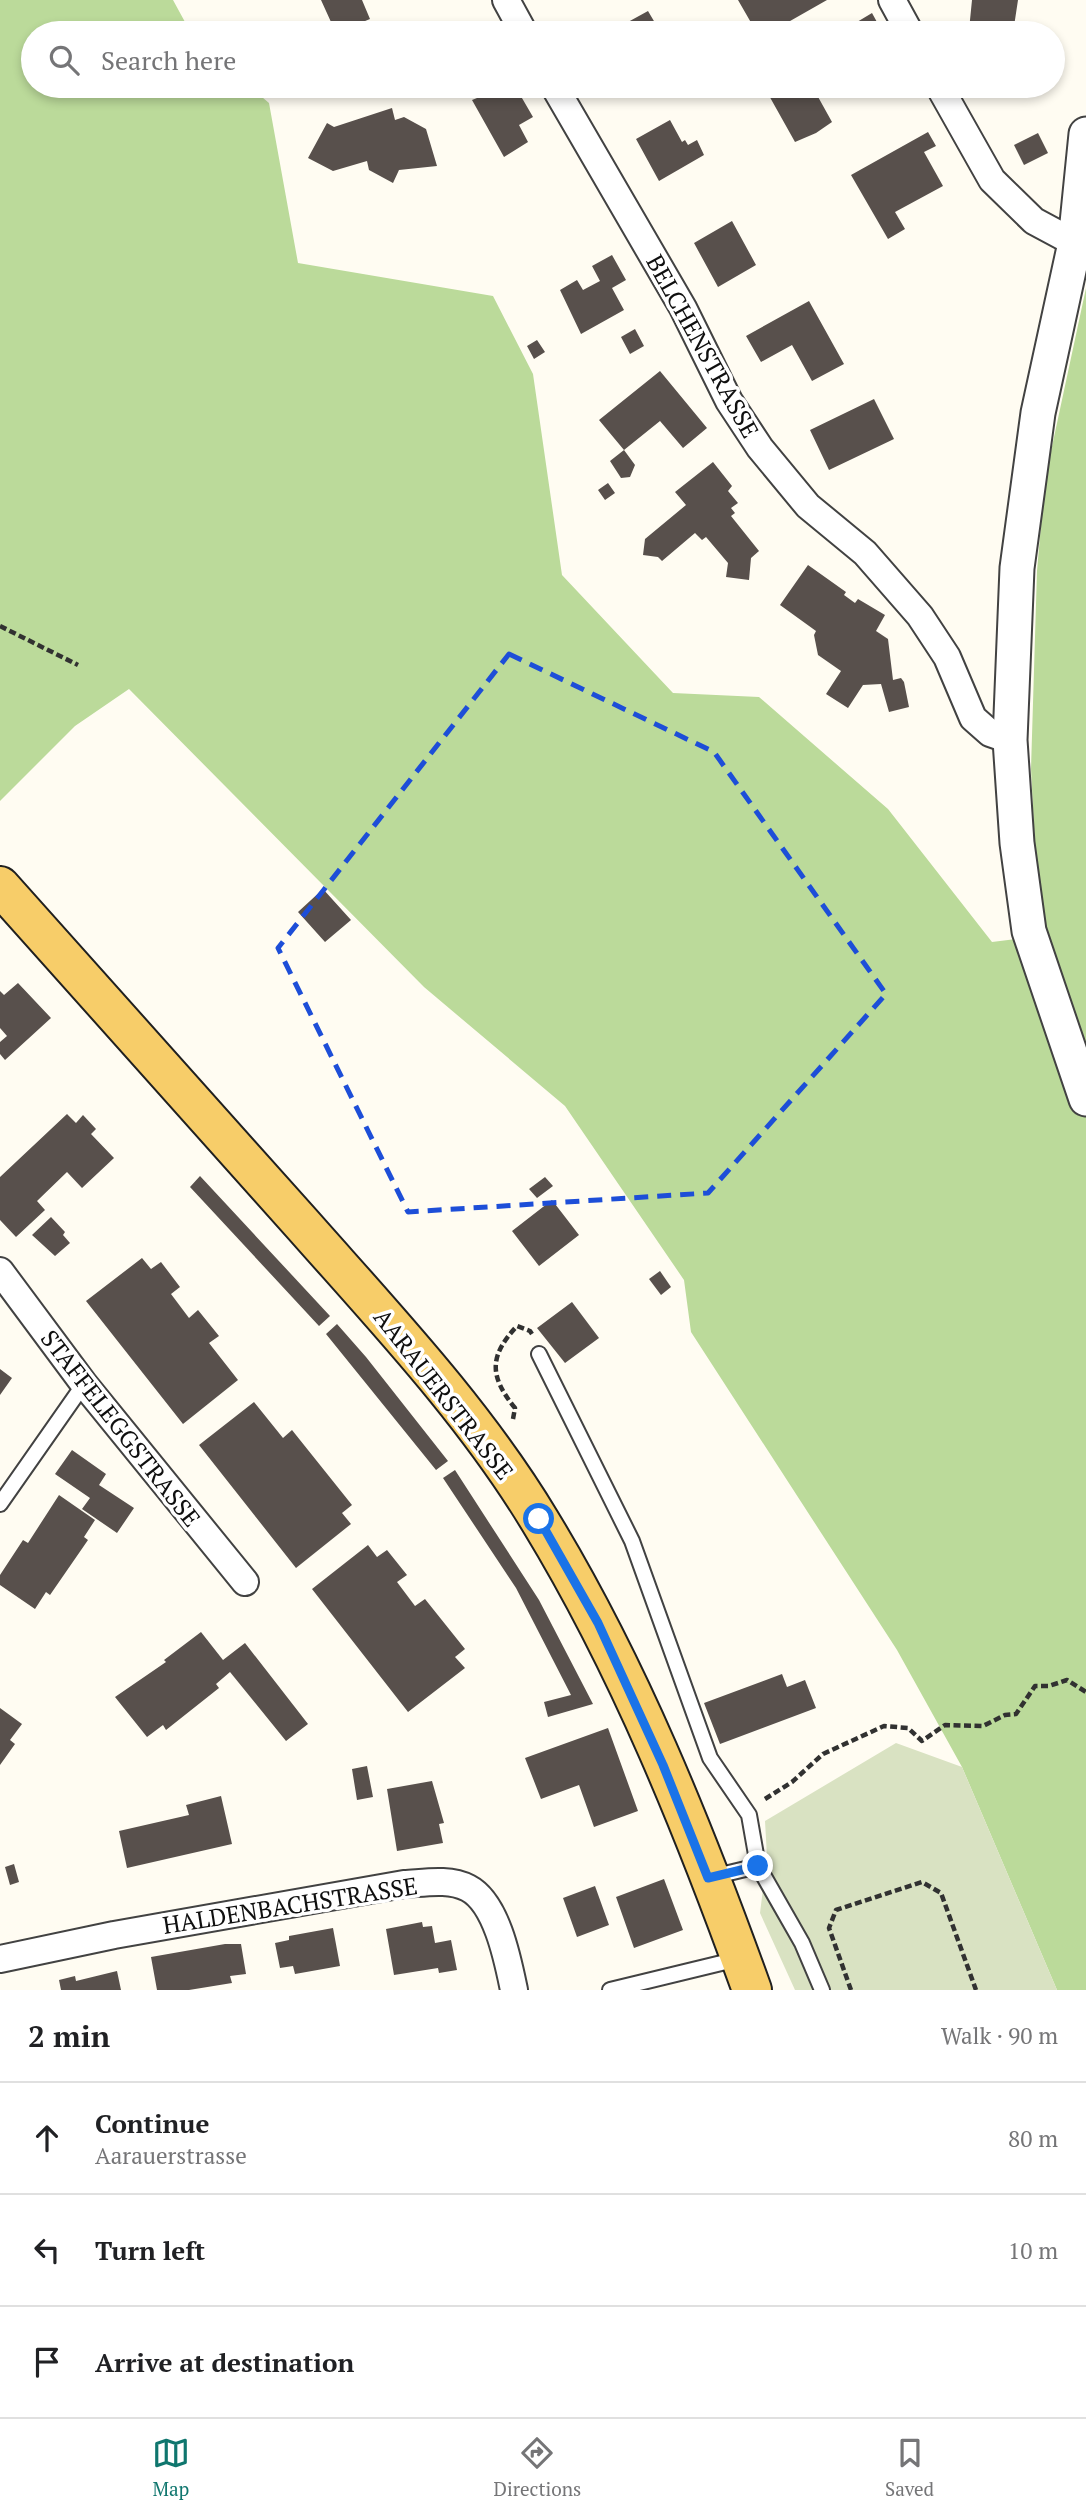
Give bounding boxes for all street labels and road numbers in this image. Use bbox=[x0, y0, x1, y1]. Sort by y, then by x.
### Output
street label: BELCHENSTRASSE bbox=[639, 249, 767, 443]
street label: AARAUERSTRASSE bbox=[367, 1302, 521, 1486]
street label: STAFFELEGGSTRASSE bbox=[34, 1323, 208, 1533]
street label: HALDENBACHSTRASSE bbox=[160, 1869, 420, 1941]

